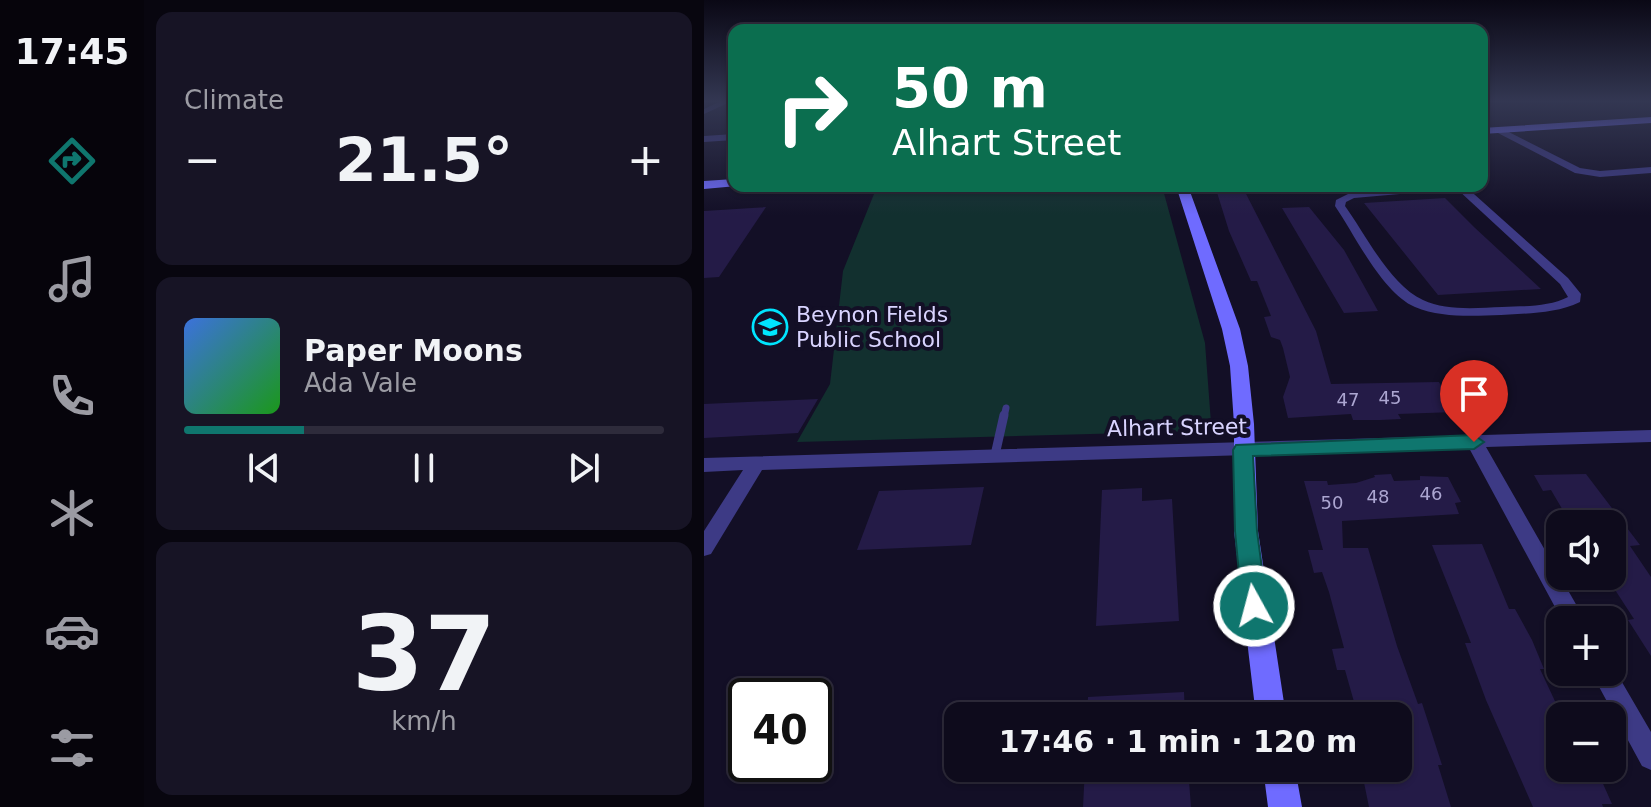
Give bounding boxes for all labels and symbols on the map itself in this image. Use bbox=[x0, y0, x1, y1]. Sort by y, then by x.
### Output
place label: Beynon Fields Public School bbox=[796, 302, 948, 352]
school or university icon: Beynon Fields Public School bbox=[751, 308, 789, 346]
pin bbox=[1440, 360, 1508, 442]
house number: 45 bbox=[1379, 387, 1401, 408]
house number: 47 bbox=[1337, 389, 1359, 410]
street label: Alhart Street bbox=[1107, 414, 1248, 441]
house number: 46 bbox=[1420, 483, 1442, 504]
house number: 48 bbox=[1367, 486, 1389, 507]
house number: 50 bbox=[1321, 492, 1343, 513]
position arrow bbox=[1212, 564, 1296, 648]
speed limit sign: 40 bbox=[728, 678, 832, 782]

